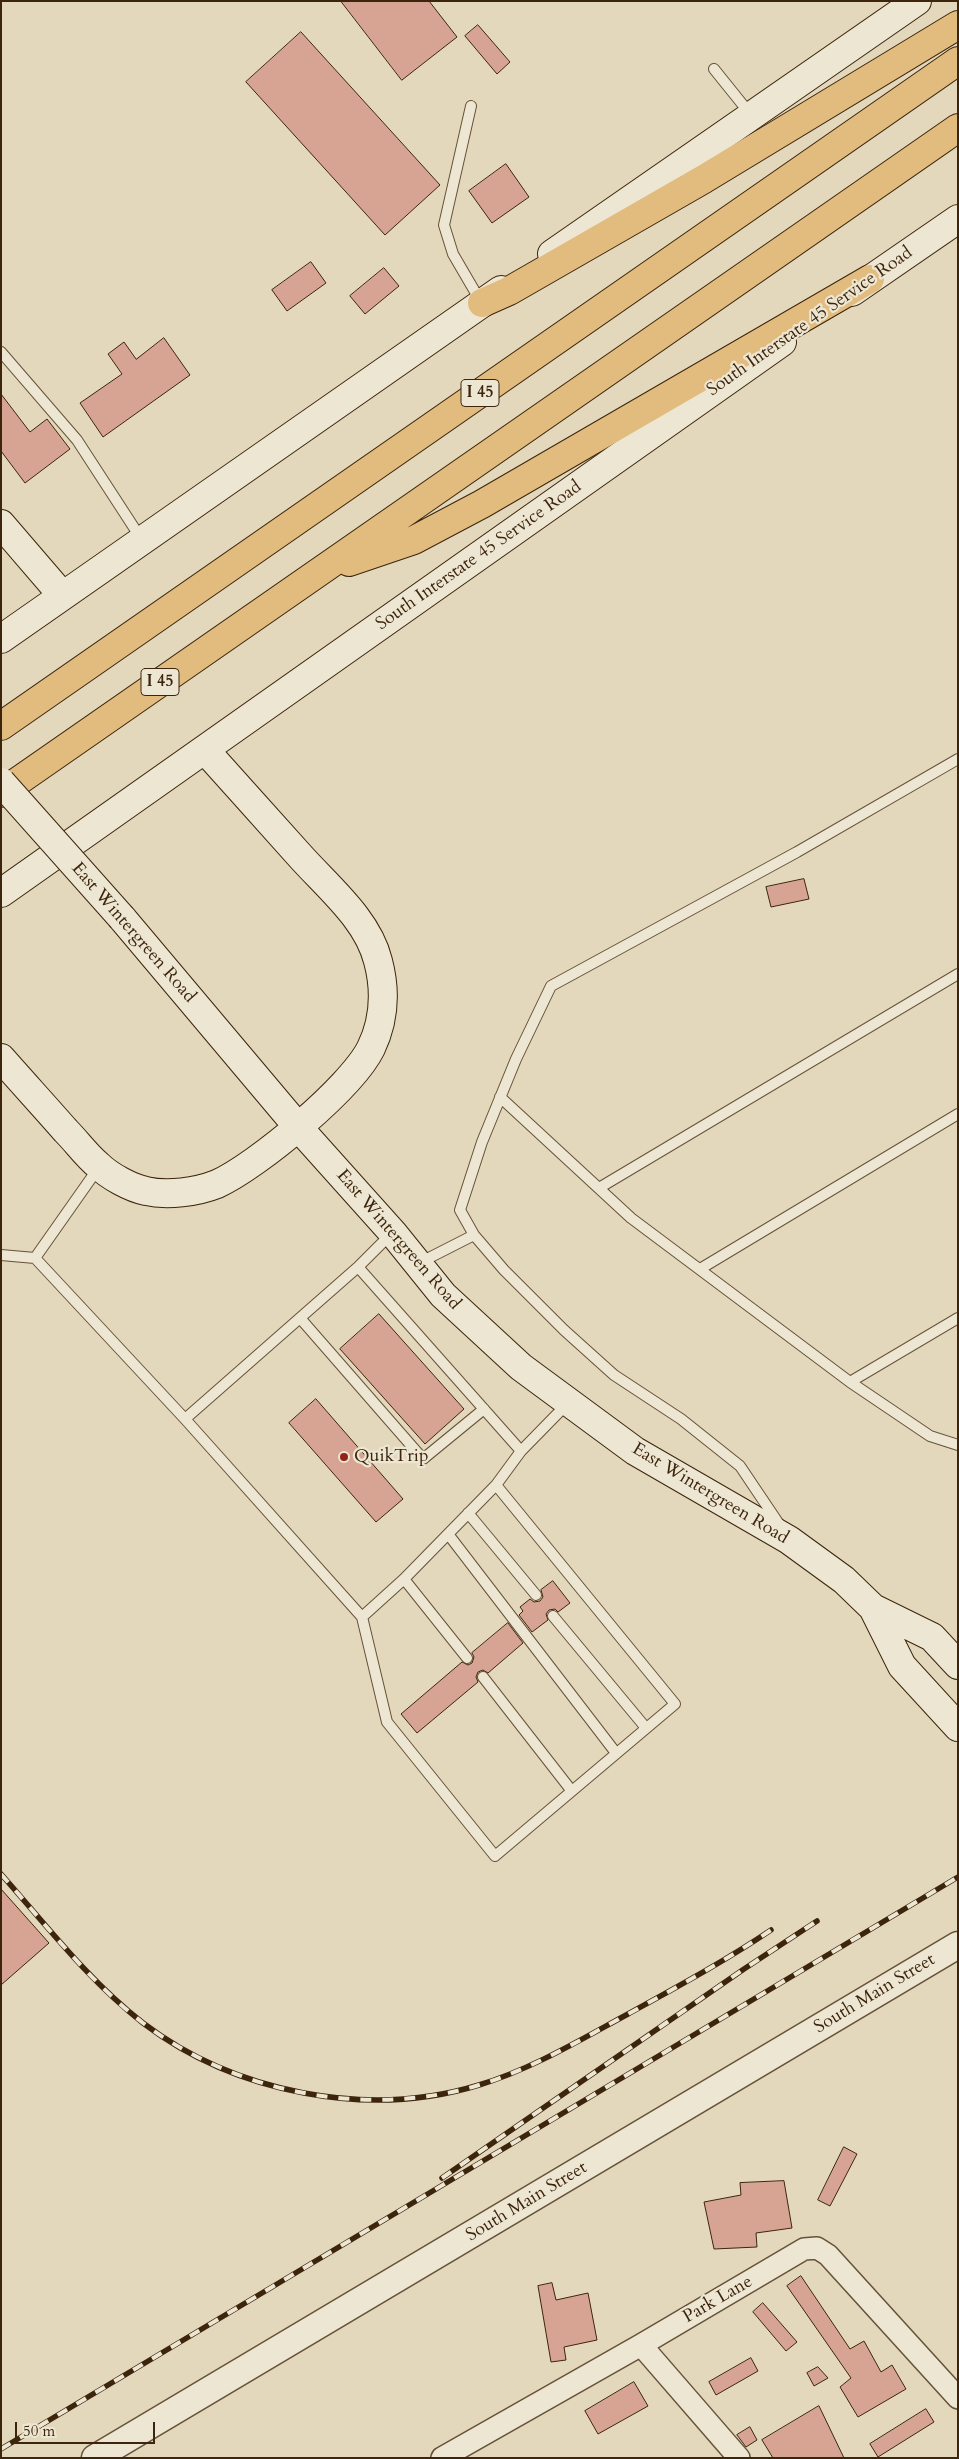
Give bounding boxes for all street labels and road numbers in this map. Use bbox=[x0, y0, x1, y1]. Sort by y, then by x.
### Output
street label: South Interstate 45 Service Road bbox=[703, 243, 917, 401]
road number: I 45 bbox=[461, 379, 499, 406]
street label: South Interstate 45 Service Road bbox=[372, 477, 586, 635]
road number: I 45 bbox=[141, 669, 179, 696]
street label: East Wintergreen Road bbox=[66, 858, 200, 1008]
street label: East Wintergreen Road bbox=[331, 1165, 465, 1315]
street label: East Wintergreen Road bbox=[628, 1439, 792, 1549]
street label: South Main Street bbox=[811, 1949, 939, 2039]
street label: South Main Street bbox=[463, 2157, 591, 2247]
street label: Park Lane bbox=[679, 2272, 757, 2328]

